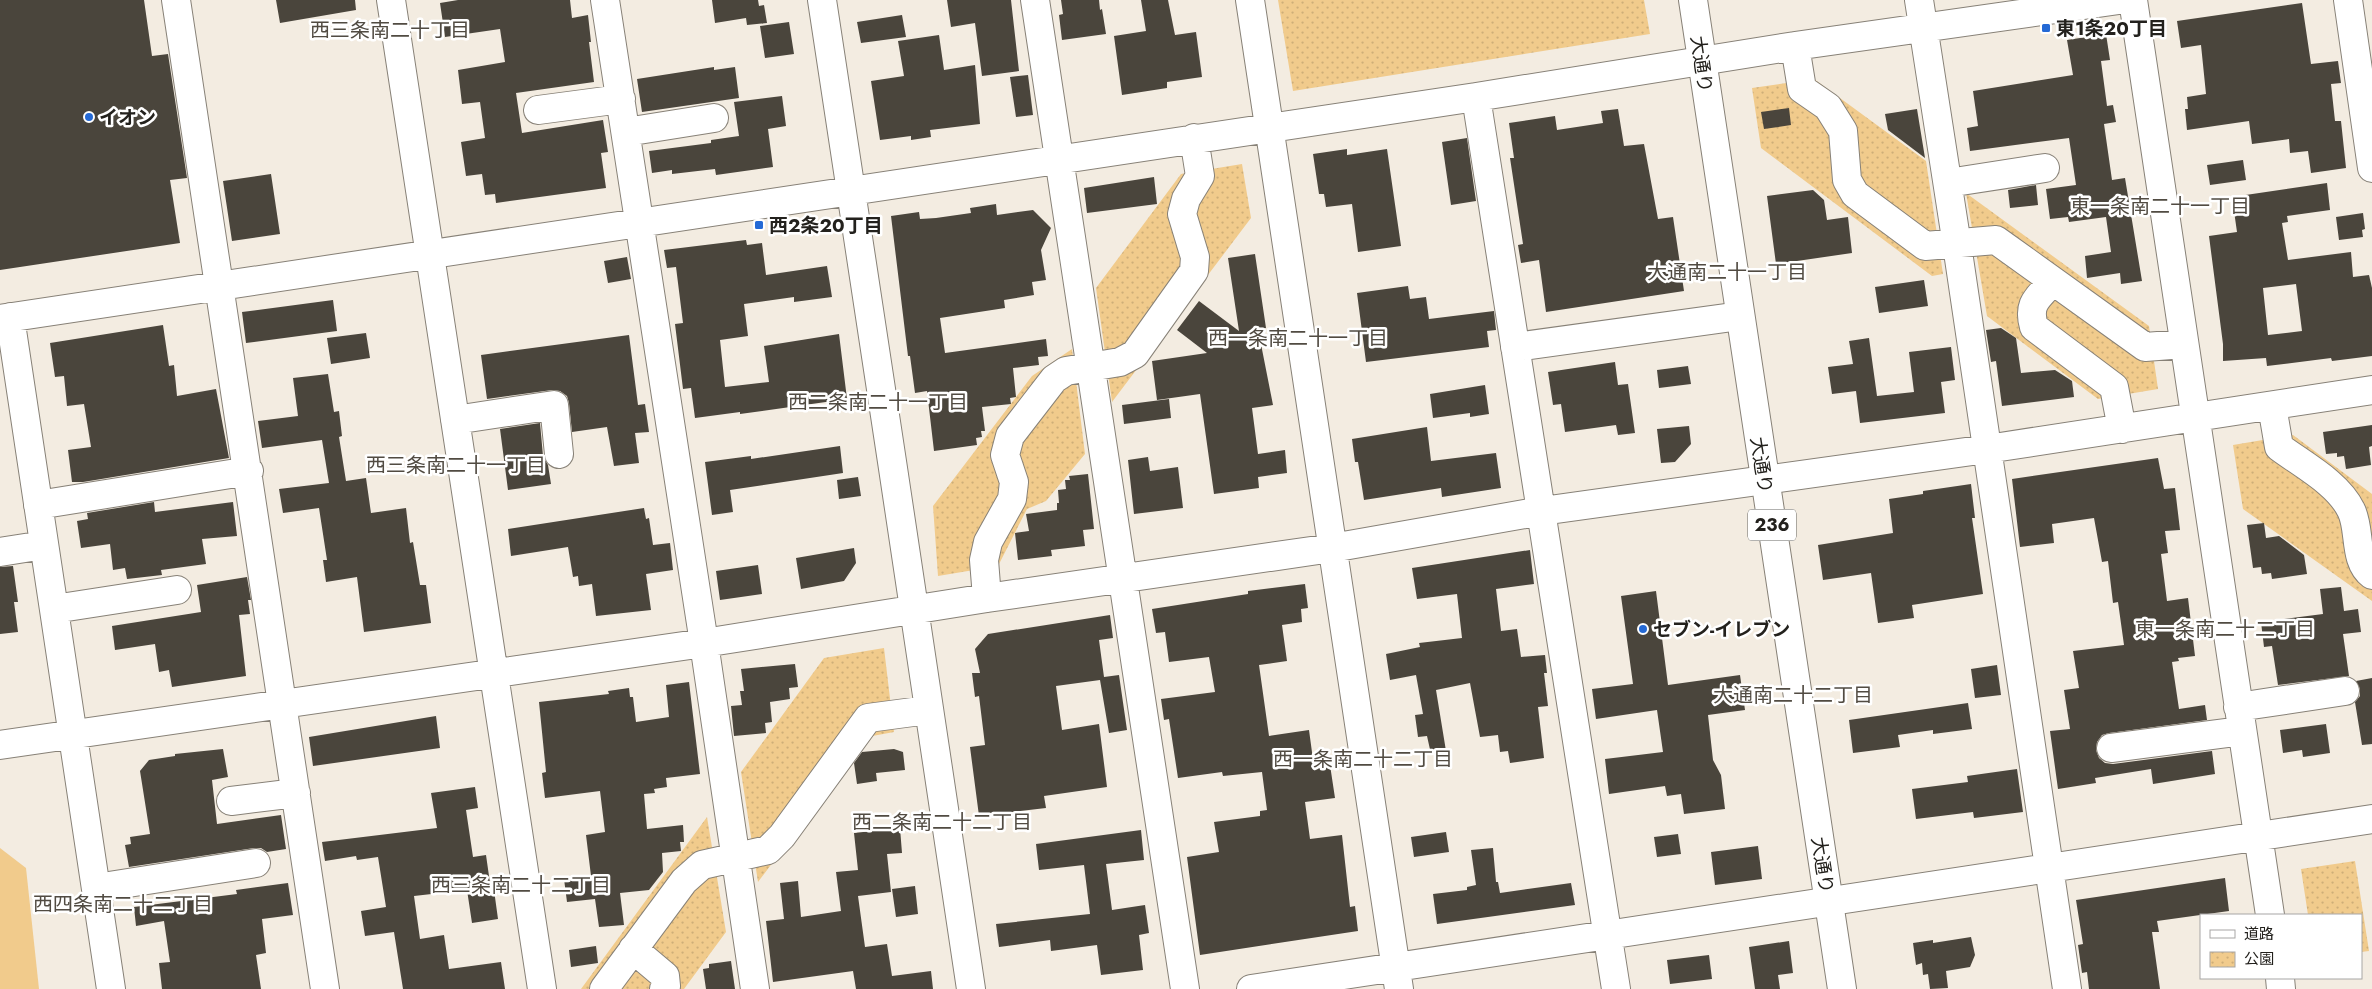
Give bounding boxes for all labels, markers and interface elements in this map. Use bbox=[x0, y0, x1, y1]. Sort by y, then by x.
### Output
place label: 東1条20丁目 bbox=[2056, 15, 2167, 42]
district label: 西三条南二十丁目 bbox=[310, 16, 470, 45]
marker: 東1条20丁目 bbox=[2040, 22, 2052, 34]
street label: 大通り bbox=[1684, 34, 1719, 94]
place label: イオン bbox=[99, 104, 156, 131]
marker: イオン bbox=[83, 111, 95, 123]
district label: 東一条南二十一丁目 bbox=[2070, 192, 2250, 221]
place label: 西2条20丁目 bbox=[769, 212, 883, 239]
marker: 西2条20丁目 bbox=[753, 219, 765, 231]
district label: 大通南二十一丁目 bbox=[1647, 258, 1807, 287]
district label: 西一条南二十一丁目 bbox=[1208, 324, 1388, 353]
district label: 西二条南二十一丁目 bbox=[788, 388, 968, 417]
street label: 大通り bbox=[1744, 435, 1779, 495]
district label: 西三条南二十一丁目 bbox=[366, 451, 546, 480]
road number: 236 bbox=[1748, 510, 1796, 540]
district label: 東一条南二十二丁目 bbox=[2135, 615, 2315, 644]
place label: セブン-イレブン bbox=[1653, 616, 1790, 643]
marker: セブン-イレブン bbox=[1637, 623, 1649, 635]
district label: 大通南二十二丁目 bbox=[1713, 681, 1873, 710]
district label: 西一条南二十二丁目 bbox=[1273, 745, 1453, 774]
district label: 西二条南二十二丁目 bbox=[852, 808, 1032, 837]
street label: 大通り bbox=[1805, 835, 1840, 895]
district label: 西三条南二十二丁目 bbox=[431, 871, 611, 900]
district label: 西四条南二十二丁目 bbox=[33, 890, 213, 919]
legend bbox=[2200, 914, 2362, 979]
text: 道路 bbox=[2244, 923, 2274, 945]
text: 公園 bbox=[2244, 948, 2274, 970]

